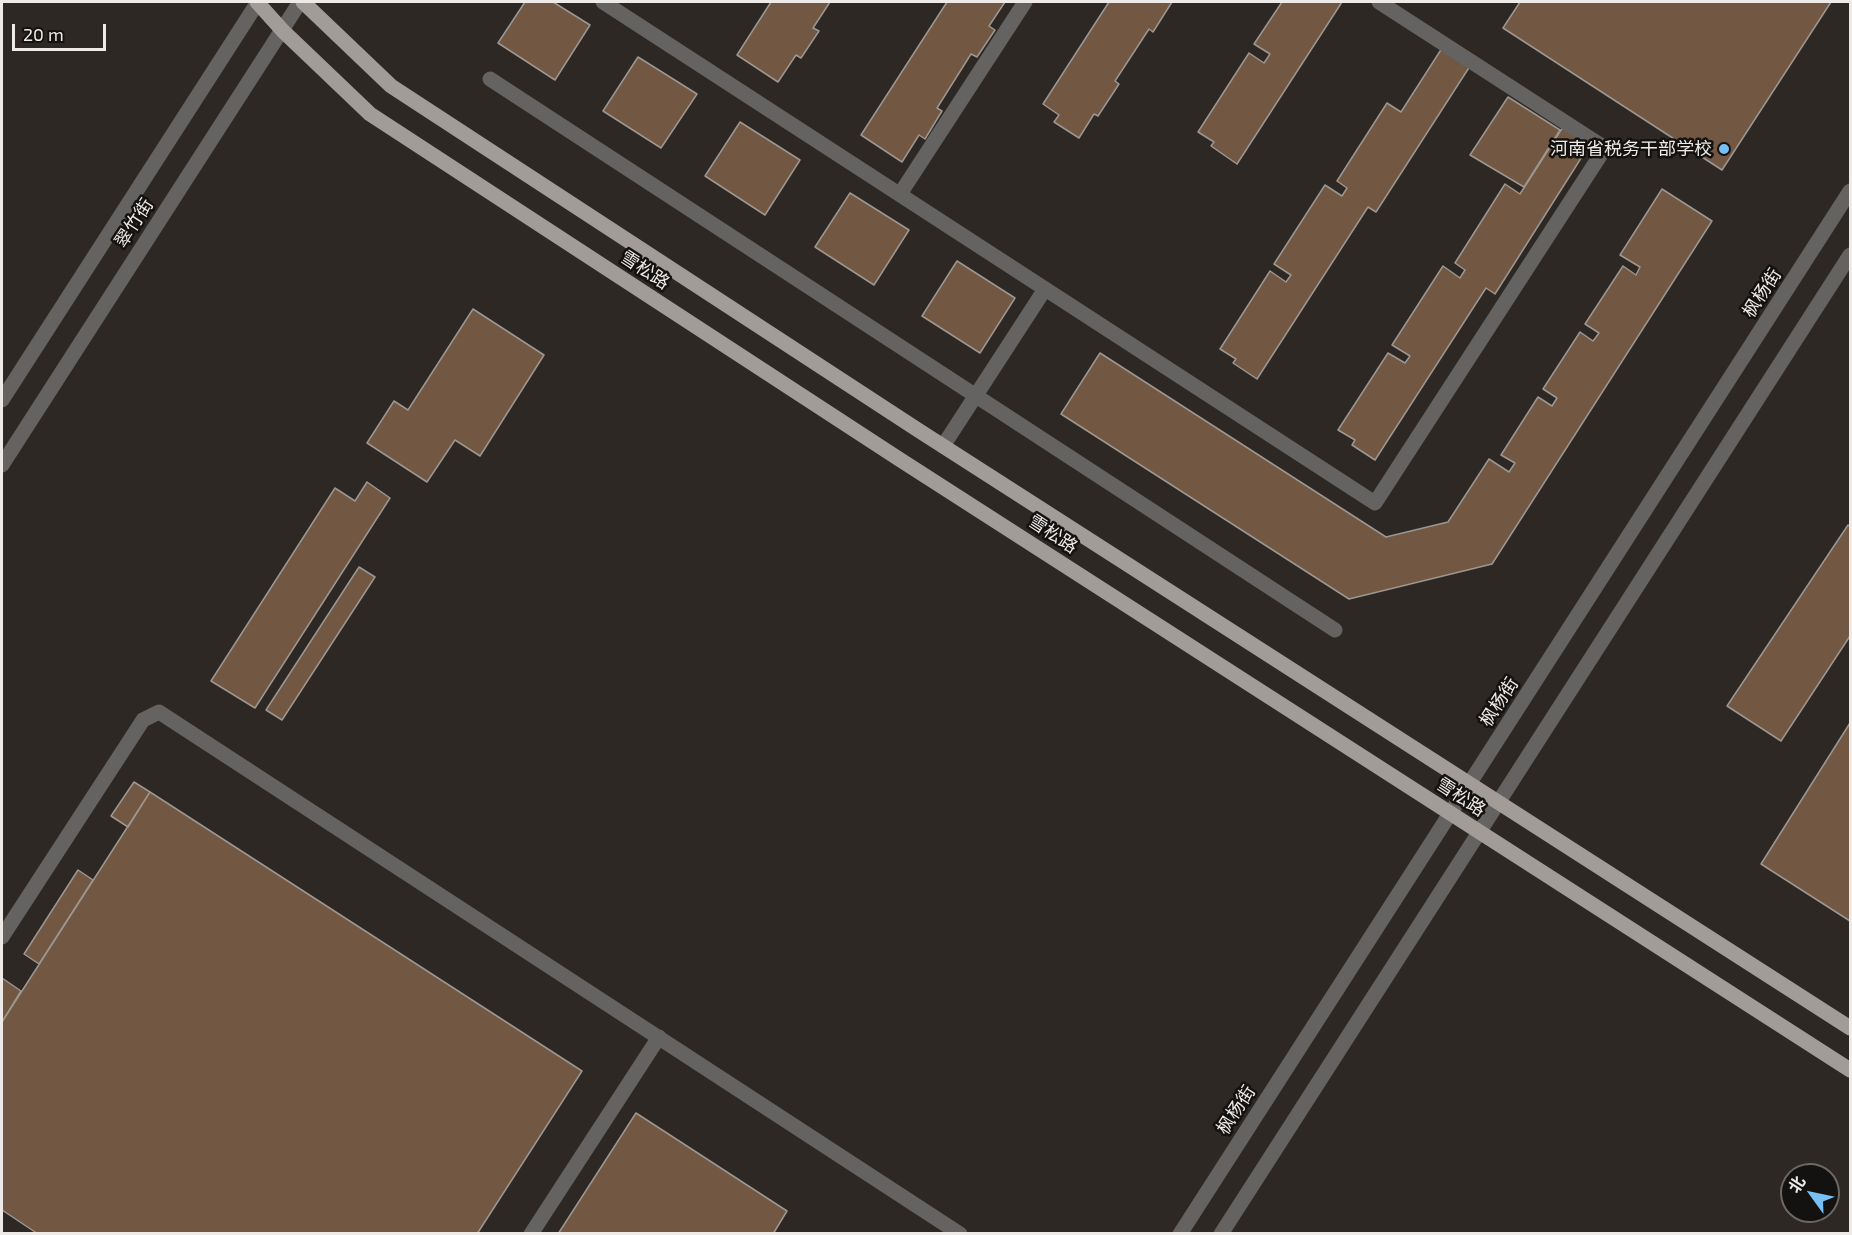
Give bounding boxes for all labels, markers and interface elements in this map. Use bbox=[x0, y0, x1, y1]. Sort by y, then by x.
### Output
scale bar bbox=[15, 12, 110, 50]
text: 20 m bbox=[23, 23, 64, 45]
place label: 河南省税务干部学校 bbox=[1550, 138, 1712, 160]
marker: 河南省税务干部学校 bbox=[1717, 142, 1731, 156]
street label: 翠竹街 bbox=[110, 194, 158, 252]
street label: 雪松路 bbox=[616, 246, 674, 294]
street label: 枫杨街 bbox=[1738, 264, 1786, 322]
street label: 雪松路 bbox=[1024, 510, 1082, 558]
street label: 枫杨街 bbox=[1475, 673, 1523, 731]
street label: 雪松路 bbox=[1432, 773, 1490, 821]
street label: 枫杨街 bbox=[1212, 1081, 1260, 1139]
north arrow bbox=[1780, 1163, 1840, 1223]
text: 北 bbox=[1784, 1172, 1808, 1196]

